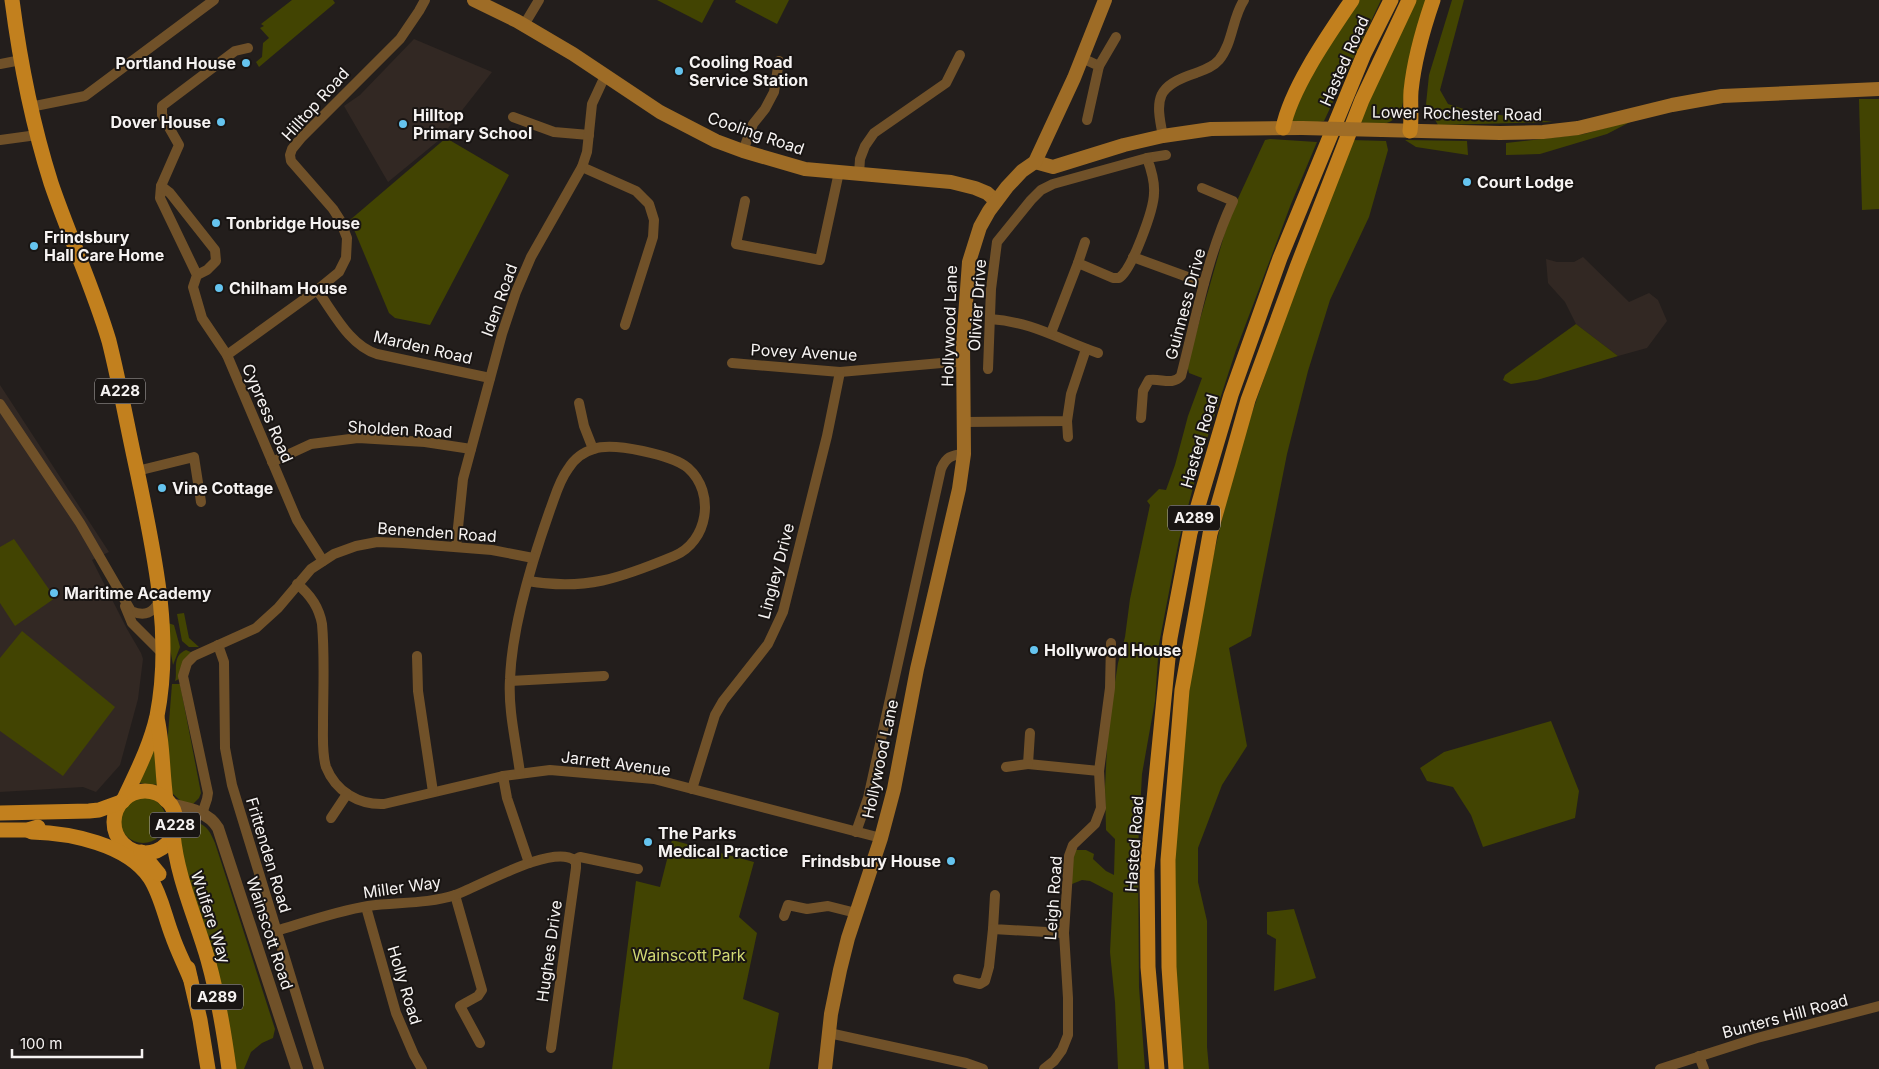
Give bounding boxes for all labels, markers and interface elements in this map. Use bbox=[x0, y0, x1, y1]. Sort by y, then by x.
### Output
street label: Hasted Road bbox=[1315, 13, 1373, 109]
place label: Cooling Road Service Station bbox=[689, 52, 808, 90]
place label: Portland House bbox=[116, 53, 236, 73]
marker: Portland House bbox=[240, 57, 252, 69]
street label: Hilltop Road bbox=[277, 63, 353, 145]
marker: Cooling Road Service Station bbox=[673, 65, 685, 77]
street label: Lower Rochester Road bbox=[1372, 102, 1542, 124]
place label: Hilltop Primary School bbox=[413, 105, 532, 143]
street label: Cooling Road bbox=[705, 107, 807, 159]
place label: Dover House bbox=[111, 112, 211, 132]
marker: Dover House bbox=[215, 116, 227, 128]
marker: Hilltop Primary School bbox=[397, 118, 409, 130]
place label: Court Lodge bbox=[1477, 172, 1574, 192]
marker: Court Lodge bbox=[1461, 176, 1473, 188]
place label: Tonbridge House bbox=[226, 213, 360, 233]
marker: Tonbridge House bbox=[210, 217, 222, 229]
place label: Frindsbury Hall Care Home bbox=[44, 227, 164, 265]
marker: Frindsbury Hall Care Home bbox=[28, 240, 40, 252]
street label: Guinness Drive bbox=[1161, 246, 1209, 362]
street label: Olivier Drive bbox=[964, 258, 990, 352]
street label: Iden Road bbox=[477, 261, 521, 339]
street label: Hollywood Lane bbox=[937, 265, 961, 387]
place label: Chilham House bbox=[229, 278, 347, 298]
marker: Chilham House bbox=[213, 282, 225, 294]
street label: Marden Road bbox=[372, 326, 474, 368]
street label: Povey Avenue bbox=[750, 339, 858, 365]
street label: Cypress Road bbox=[238, 361, 298, 465]
road number: A228 bbox=[95, 378, 145, 404]
street label: Hasted Road bbox=[1176, 392, 1222, 490]
street label: Sholden Road bbox=[347, 416, 453, 442]
place label: Vine Cottage bbox=[172, 478, 273, 498]
marker: Vine Cottage bbox=[156, 482, 168, 494]
road number: A289 bbox=[1168, 506, 1220, 530]
street label: Benenden Road bbox=[377, 518, 497, 546]
street label: Lingley Drive bbox=[754, 521, 798, 621]
place label: Maritime Academy bbox=[64, 583, 212, 603]
marker: Maritime Academy bbox=[48, 587, 60, 599]
place label: Hollywood House bbox=[1044, 640, 1181, 660]
marker: Hollywood House bbox=[1028, 644, 1040, 656]
street label: Hollywood Lane bbox=[858, 698, 902, 820]
street label: Jarrett Avenue bbox=[560, 746, 672, 780]
street label: Frittenden Road bbox=[242, 795, 296, 915]
street label: Hasted Road bbox=[1121, 795, 1147, 893]
road number: A228 bbox=[150, 812, 200, 838]
place label: The Parks Medical Practice bbox=[658, 823, 788, 861]
marker: The Parks Medical Practice bbox=[642, 836, 654, 848]
place label: Frindsbury House bbox=[801, 851, 941, 871]
marker: Frindsbury House bbox=[945, 855, 957, 867]
street label: Leigh Road bbox=[1040, 855, 1066, 941]
street label: Wulfere Way bbox=[187, 868, 235, 966]
street label: Miller Way bbox=[362, 872, 442, 902]
street label: Wainscott Road bbox=[242, 874, 298, 992]
street label: Hughes Drive bbox=[532, 899, 566, 1003]
street label: Holly Road bbox=[384, 943, 426, 1027]
park label: Wainscott Park bbox=[632, 945, 746, 965]
road number: A289 bbox=[191, 984, 243, 1010]
street label: Bunters Hill Road bbox=[1720, 990, 1850, 1042]
scale bar bbox=[12, 1026, 142, 1058]
text: 100 m bbox=[20, 1034, 62, 1053]

